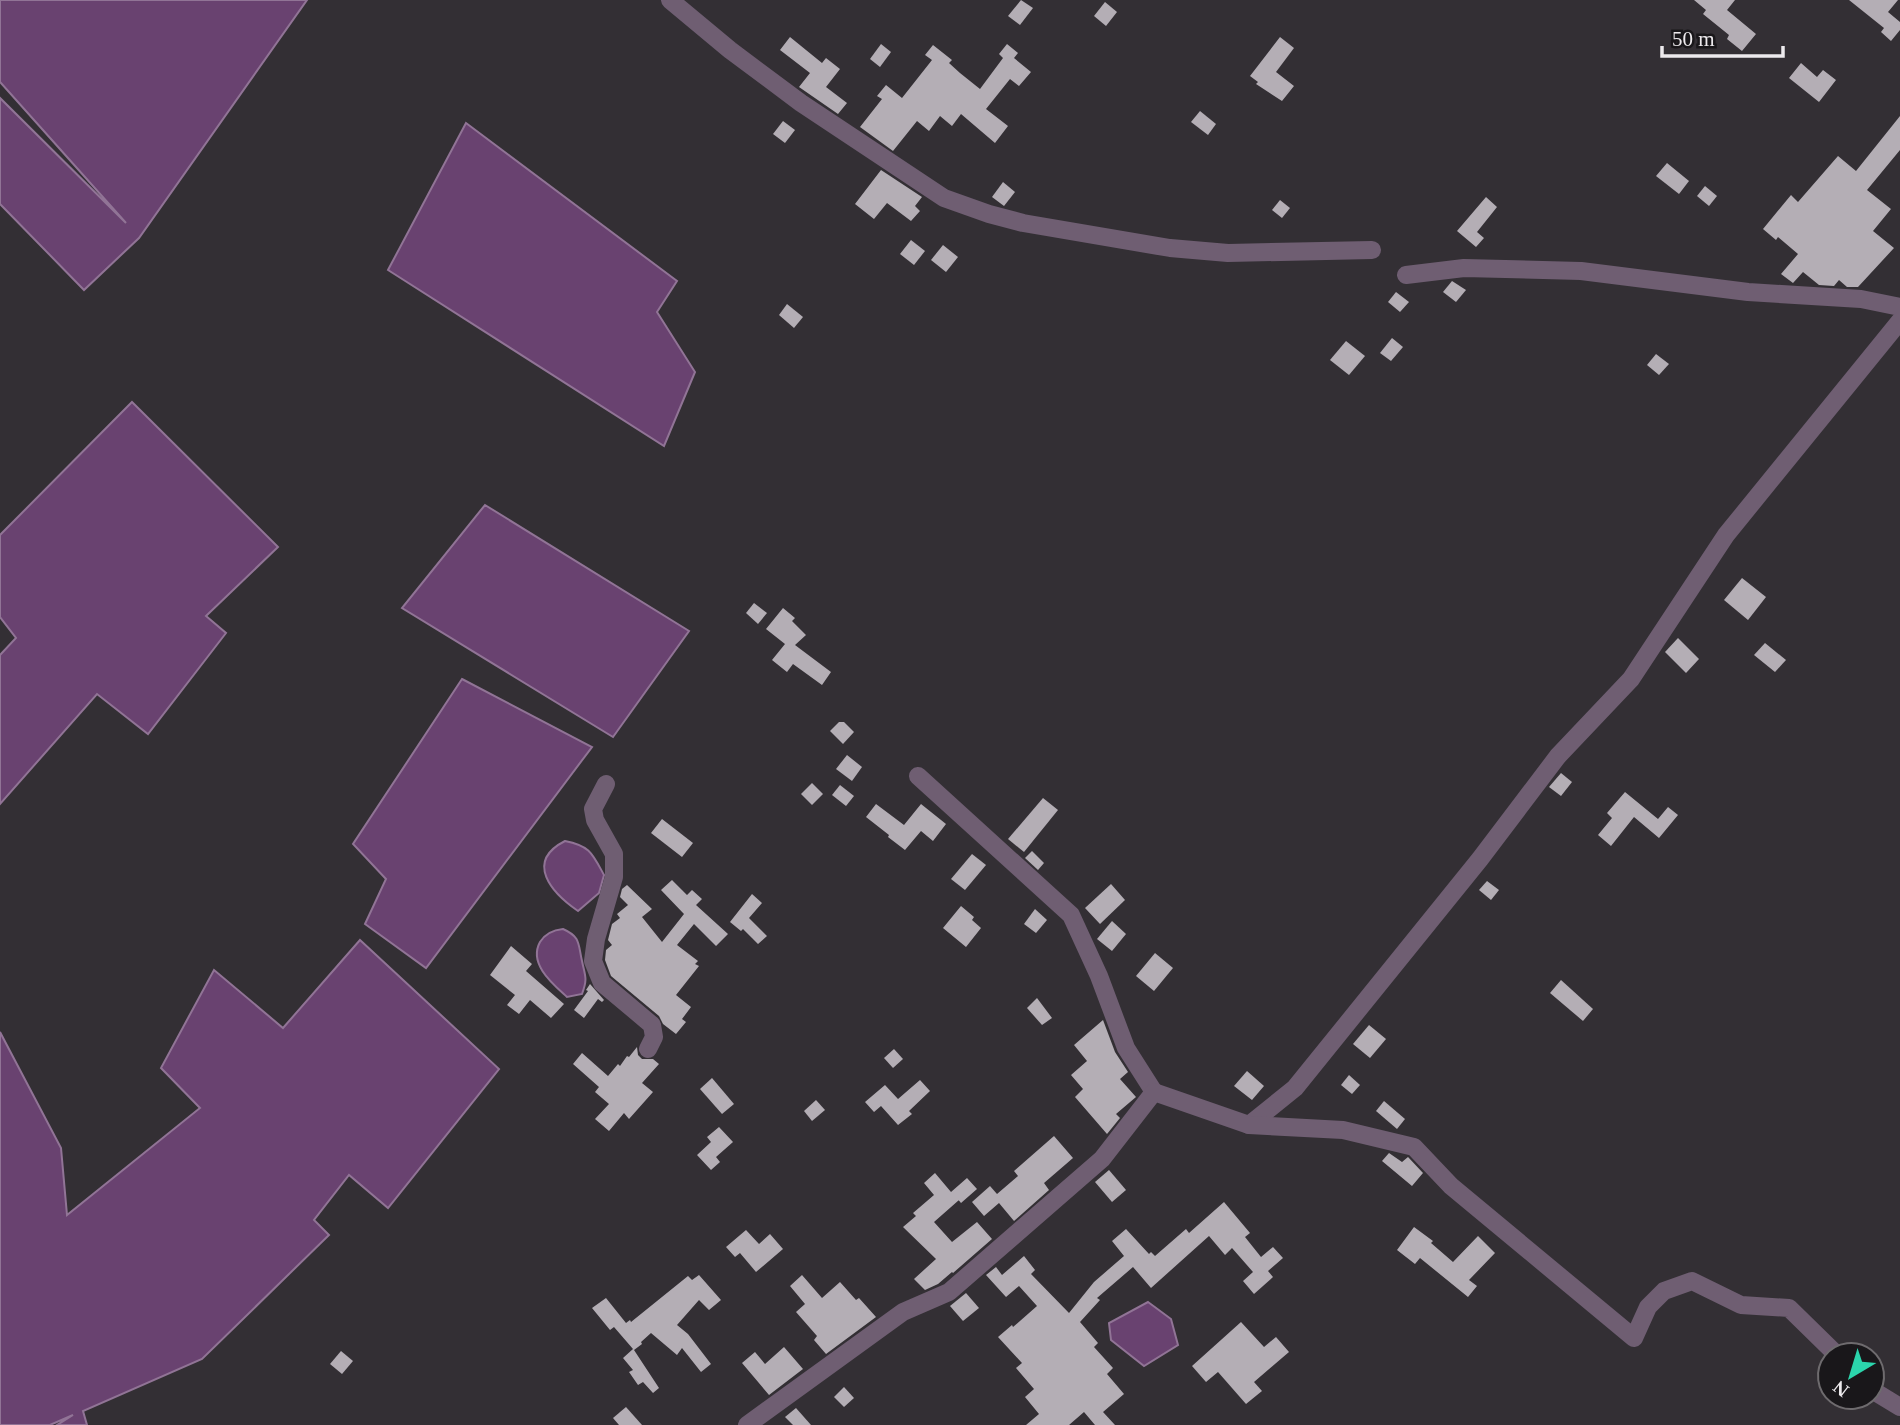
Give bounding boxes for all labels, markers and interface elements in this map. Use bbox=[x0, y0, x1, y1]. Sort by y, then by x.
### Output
scale bar bbox=[1662, 14, 1783, 58]
text: 50 m bbox=[1672, 27, 1715, 51]
north arrow bbox=[1816, 1341, 1886, 1411]
text: N bbox=[1829, 1376, 1853, 1402]

